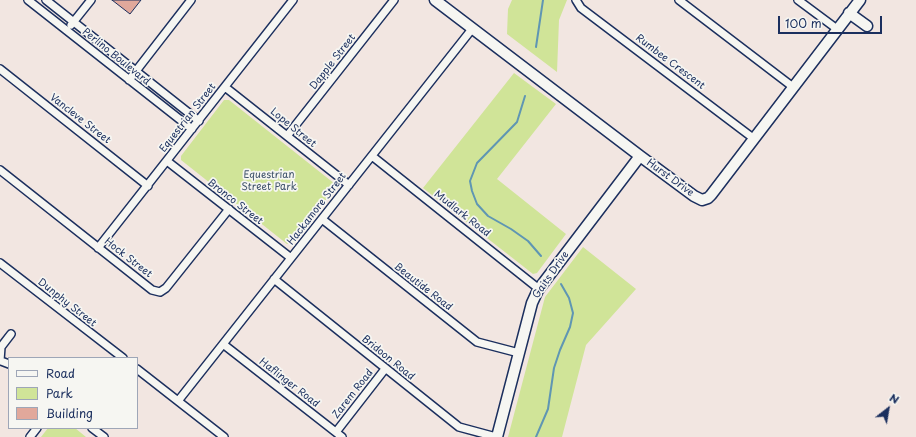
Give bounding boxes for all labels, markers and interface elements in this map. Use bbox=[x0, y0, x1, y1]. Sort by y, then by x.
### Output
scale bar bbox=[780, 8, 884, 34]
text: 100 m bbox=[785, 14, 822, 32]
street label: Perlino Boulevard bbox=[80, 26, 152, 88]
street label: Dapple Street bbox=[308, 32, 358, 92]
street label: Rumbee Crescent bbox=[633, 32, 707, 92]
street label: Equestrian Street bbox=[157, 81, 219, 155]
street label: Vancleve Street bbox=[47, 92, 113, 146]
street label: Lope Street bbox=[268, 106, 318, 150]
street label: Hurst Drive bbox=[644, 157, 696, 199]
park label: Equestrian Street Park bbox=[241, 169, 297, 192]
street label: Hackamore Street bbox=[285, 170, 349, 248]
street label: Bronco Street bbox=[205, 177, 265, 227]
street label: Mudlark Road bbox=[432, 188, 492, 240]
street label: Hock Street bbox=[102, 236, 154, 280]
street label: Gaits Drive bbox=[530, 249, 572, 301]
street label: Beautide Road bbox=[392, 261, 454, 313]
street label: Dunphy Street bbox=[35, 276, 99, 330]
street label: Bridoon Road bbox=[359, 333, 417, 383]
street label: Haflinger Road bbox=[257, 356, 321, 410]
legend bbox=[8, 357, 138, 429]
text: Road bbox=[46, 364, 75, 382]
street label: Zarem Road bbox=[330, 367, 376, 421]
text: Park bbox=[46, 384, 73, 402]
north arrow bbox=[868, 389, 908, 429]
text: N bbox=[886, 389, 903, 408]
text: Building bbox=[46, 404, 93, 422]

